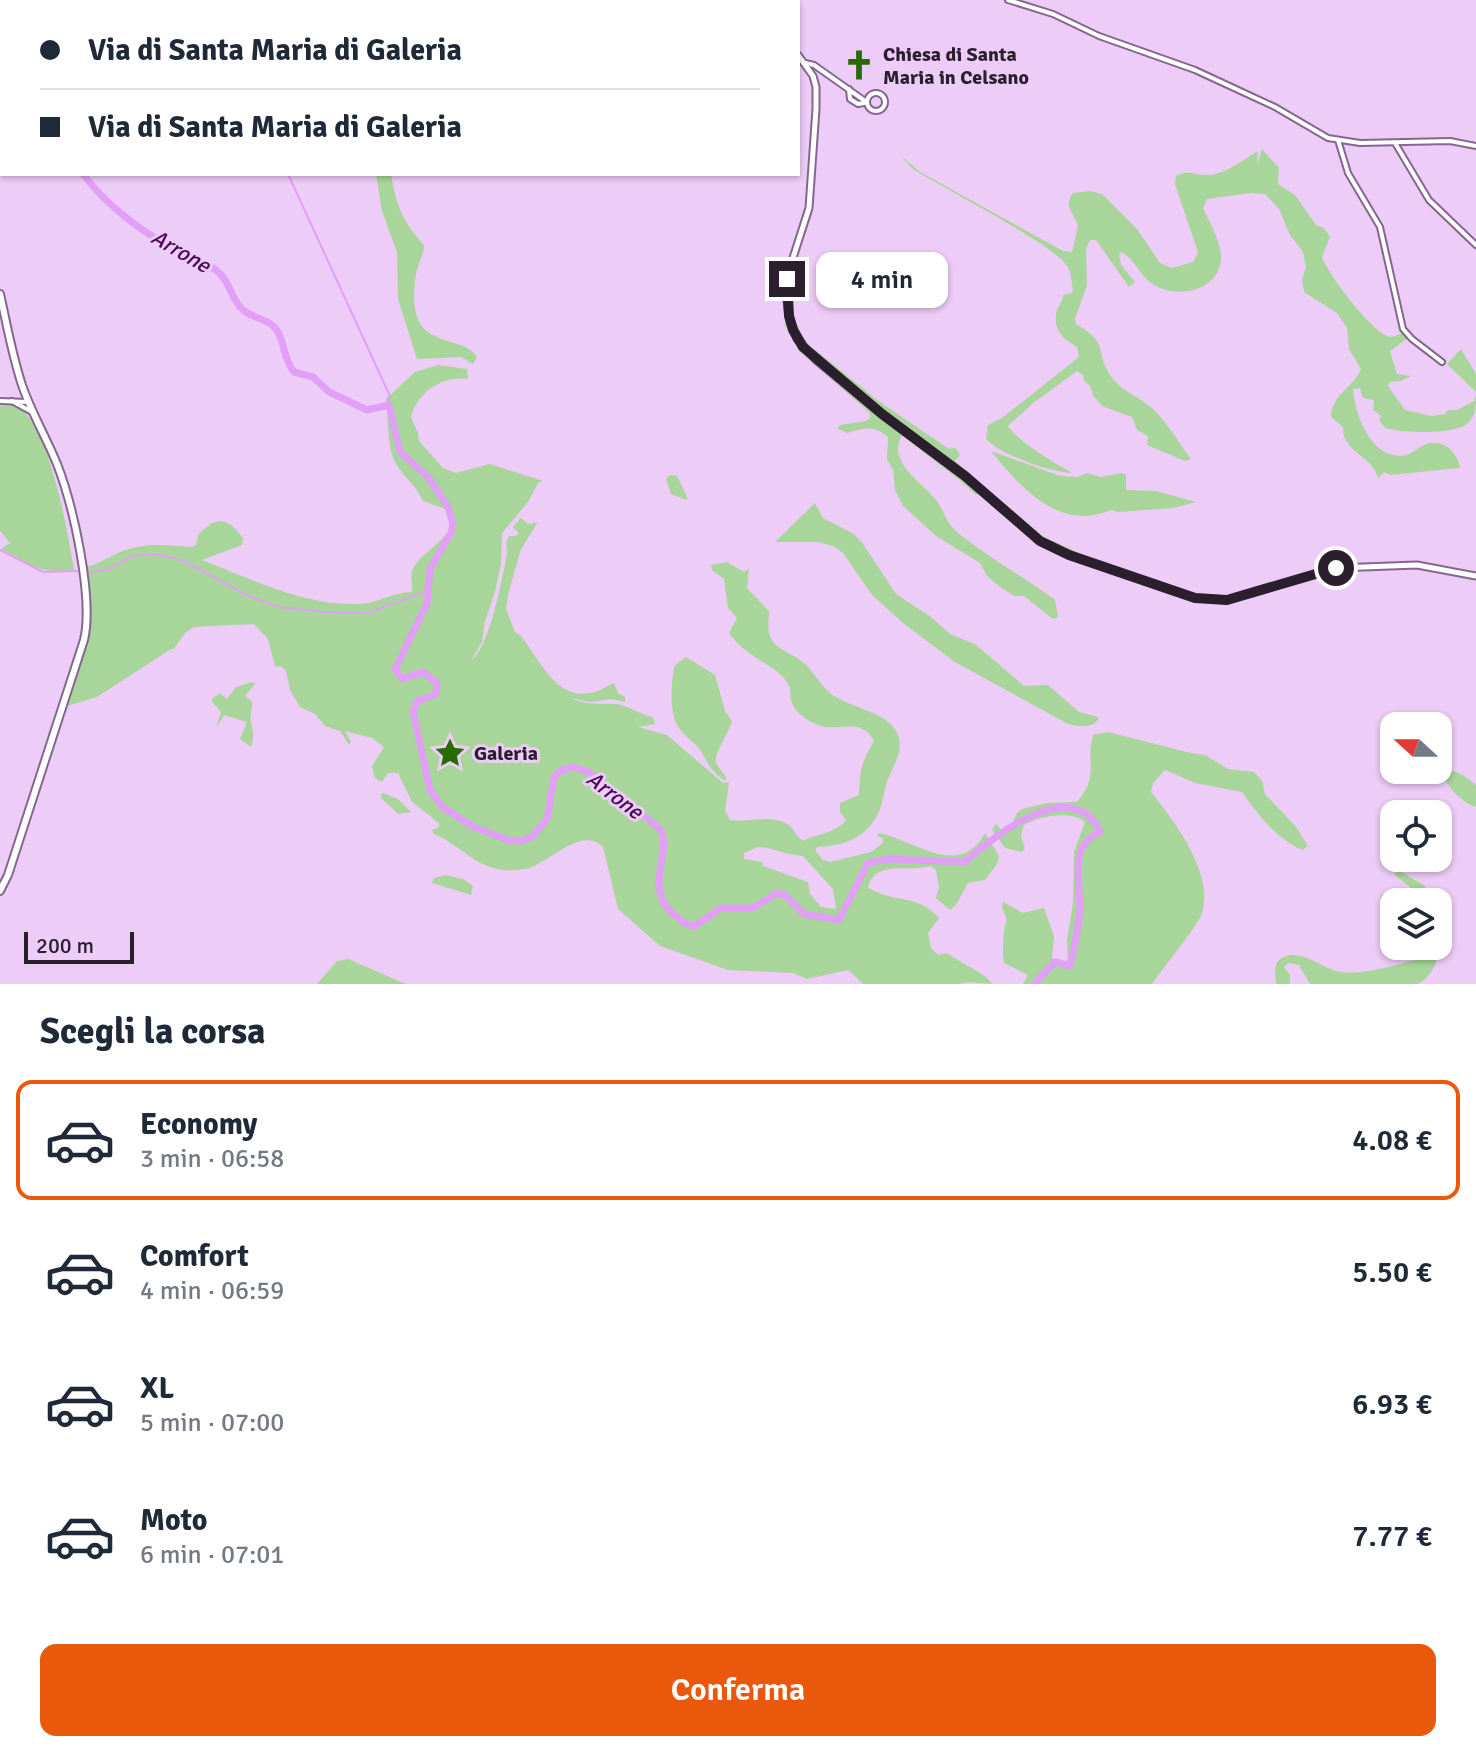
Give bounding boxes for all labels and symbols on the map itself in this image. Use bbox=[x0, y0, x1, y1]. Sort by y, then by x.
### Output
place label: Chiesa di Santa Maria in Celsano bbox=[883, 42, 1029, 90]
church icon: Chiesa di Santa Maria in Celsano bbox=[842, 48, 876, 82]
water label: Arrone bbox=[147, 223, 216, 279]
callout: 4 min bbox=[815, 251, 947, 307]
route end bbox=[769, 261, 805, 297]
route start bbox=[1318, 550, 1354, 586]
north arrow bbox=[1380, 712, 1452, 784]
place icon: Galeria bbox=[433, 736, 467, 770]
place label: Galeria bbox=[474, 741, 538, 766]
water label: Arrone bbox=[581, 765, 649, 826]
scale bar bbox=[24, 928, 134, 964]

